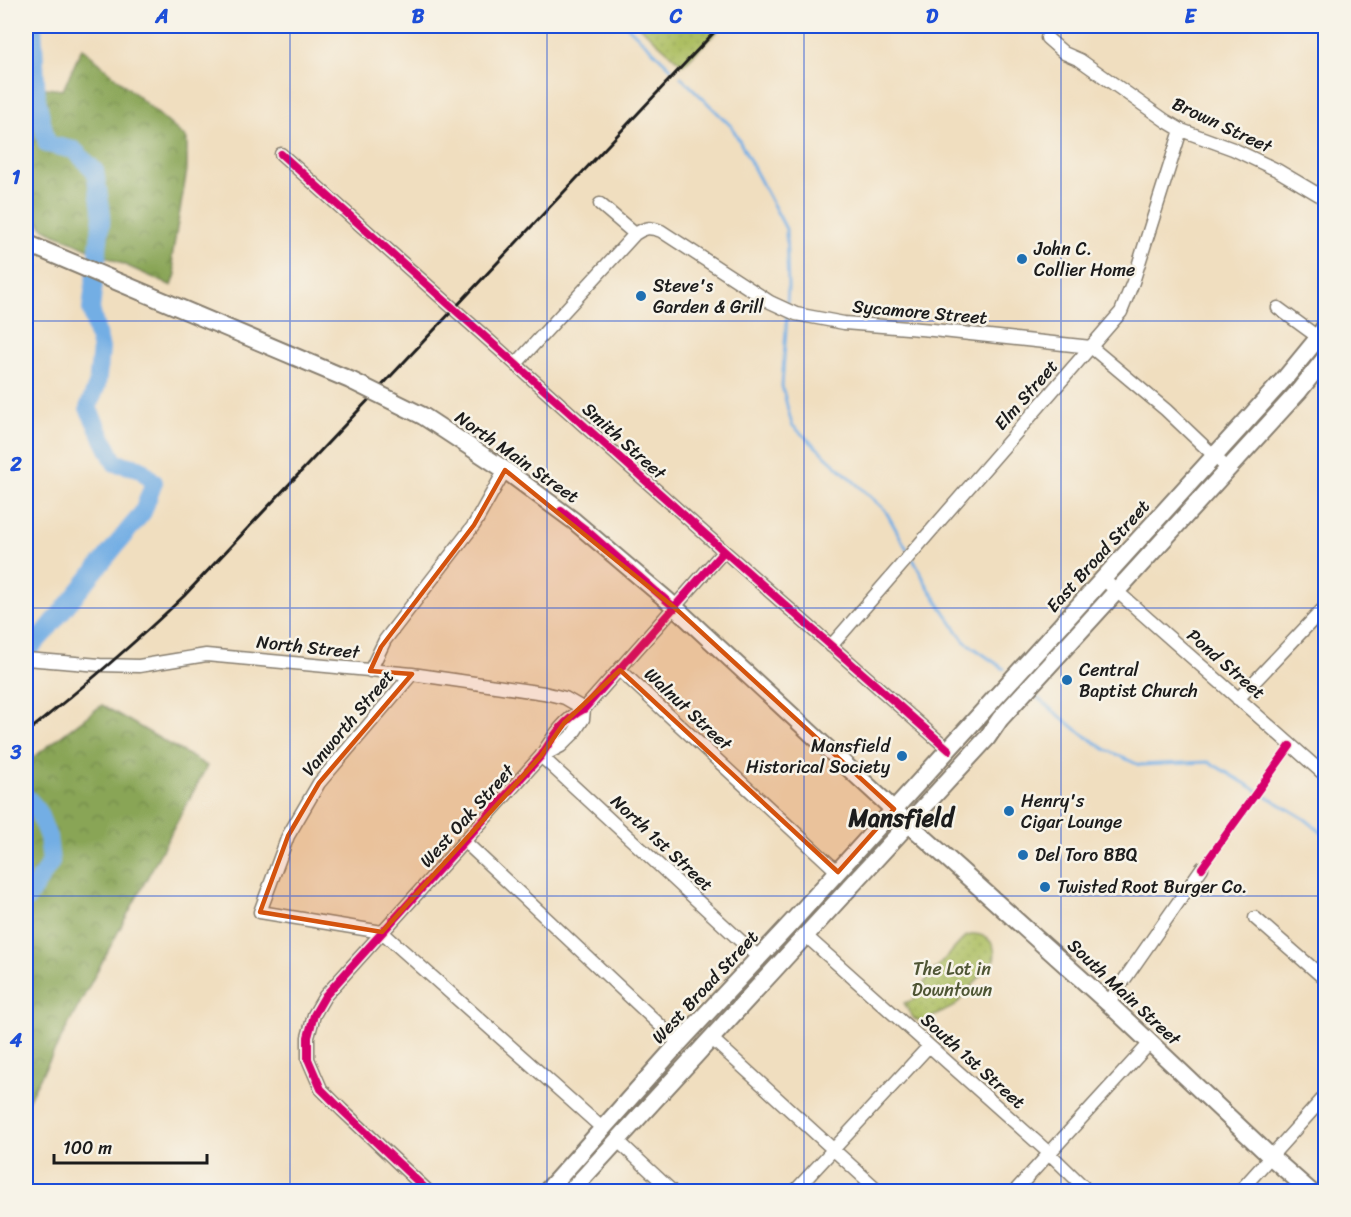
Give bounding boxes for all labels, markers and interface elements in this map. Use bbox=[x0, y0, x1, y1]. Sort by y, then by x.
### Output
text: A bbox=[154, 0, 169, 34]
text: B bbox=[412, 0, 425, 34]
text: C bbox=[669, 0, 683, 34]
text: D bbox=[926, 0, 939, 34]
text: E bbox=[1184, 0, 1197, 34]
street label: Brown Street bbox=[1167, 88, 1278, 162]
text: 1 bbox=[12, 160, 21, 195]
place label: John C. Collier Home bbox=[1033, 233, 1135, 286]
marker: John C. Collier Home bbox=[1015, 252, 1029, 266]
place label: Steve's Garden & Grill bbox=[653, 270, 765, 323]
marker: Steve's Garden & Grill bbox=[634, 289, 648, 303]
street label: Sycamore Street bbox=[851, 290, 989, 334]
street label: Elm Street bbox=[986, 352, 1066, 438]
street label: Smith Street bbox=[575, 394, 674, 488]
street label: North Main Street bbox=[448, 402, 586, 512]
text: 2 bbox=[9, 447, 22, 482]
street label: East Broad Street bbox=[1038, 492, 1158, 620]
street label: Pond Street bbox=[1179, 620, 1273, 708]
street label: North Street bbox=[255, 626, 362, 668]
place label: Central Baptist Church bbox=[1079, 654, 1198, 707]
street label: Walnut Street bbox=[636, 659, 740, 759]
street label: Vanworth Street bbox=[294, 662, 403, 784]
marker: Central Baptist Church bbox=[1060, 673, 1074, 687]
place label: Mansfield Historical Society bbox=[746, 730, 892, 783]
text: 3 bbox=[10, 735, 22, 770]
marker: Mansfield Historical Society bbox=[895, 749, 909, 763]
street label: West Oak Street bbox=[411, 756, 523, 875]
place label: Henry's Cigar Lounge bbox=[1021, 785, 1122, 838]
street label: North 1st Street bbox=[603, 786, 721, 900]
district label: Mansfield bbox=[847, 797, 956, 839]
marker: Henry's Cigar Lounge bbox=[1002, 804, 1016, 818]
place label: Del Toro BBQ bbox=[1035, 839, 1138, 871]
marker: Del Toro BBQ bbox=[1016, 848, 1030, 862]
place label: Twisted Root Burger Co. bbox=[1057, 871, 1247, 903]
marker: Twisted Root Burger Co. bbox=[1038, 880, 1052, 894]
street label: West Broad Street bbox=[643, 922, 767, 1051]
street label: South Main Street bbox=[1060, 931, 1189, 1054]
park label: The Lot in Downtown bbox=[912, 953, 993, 1006]
street label: South 1st Street bbox=[913, 1005, 1033, 1117]
text: 4 bbox=[9, 1023, 23, 1058]
scale bar bbox=[54, 1127, 207, 1165]
text: 100 m bbox=[63, 1132, 112, 1164]

